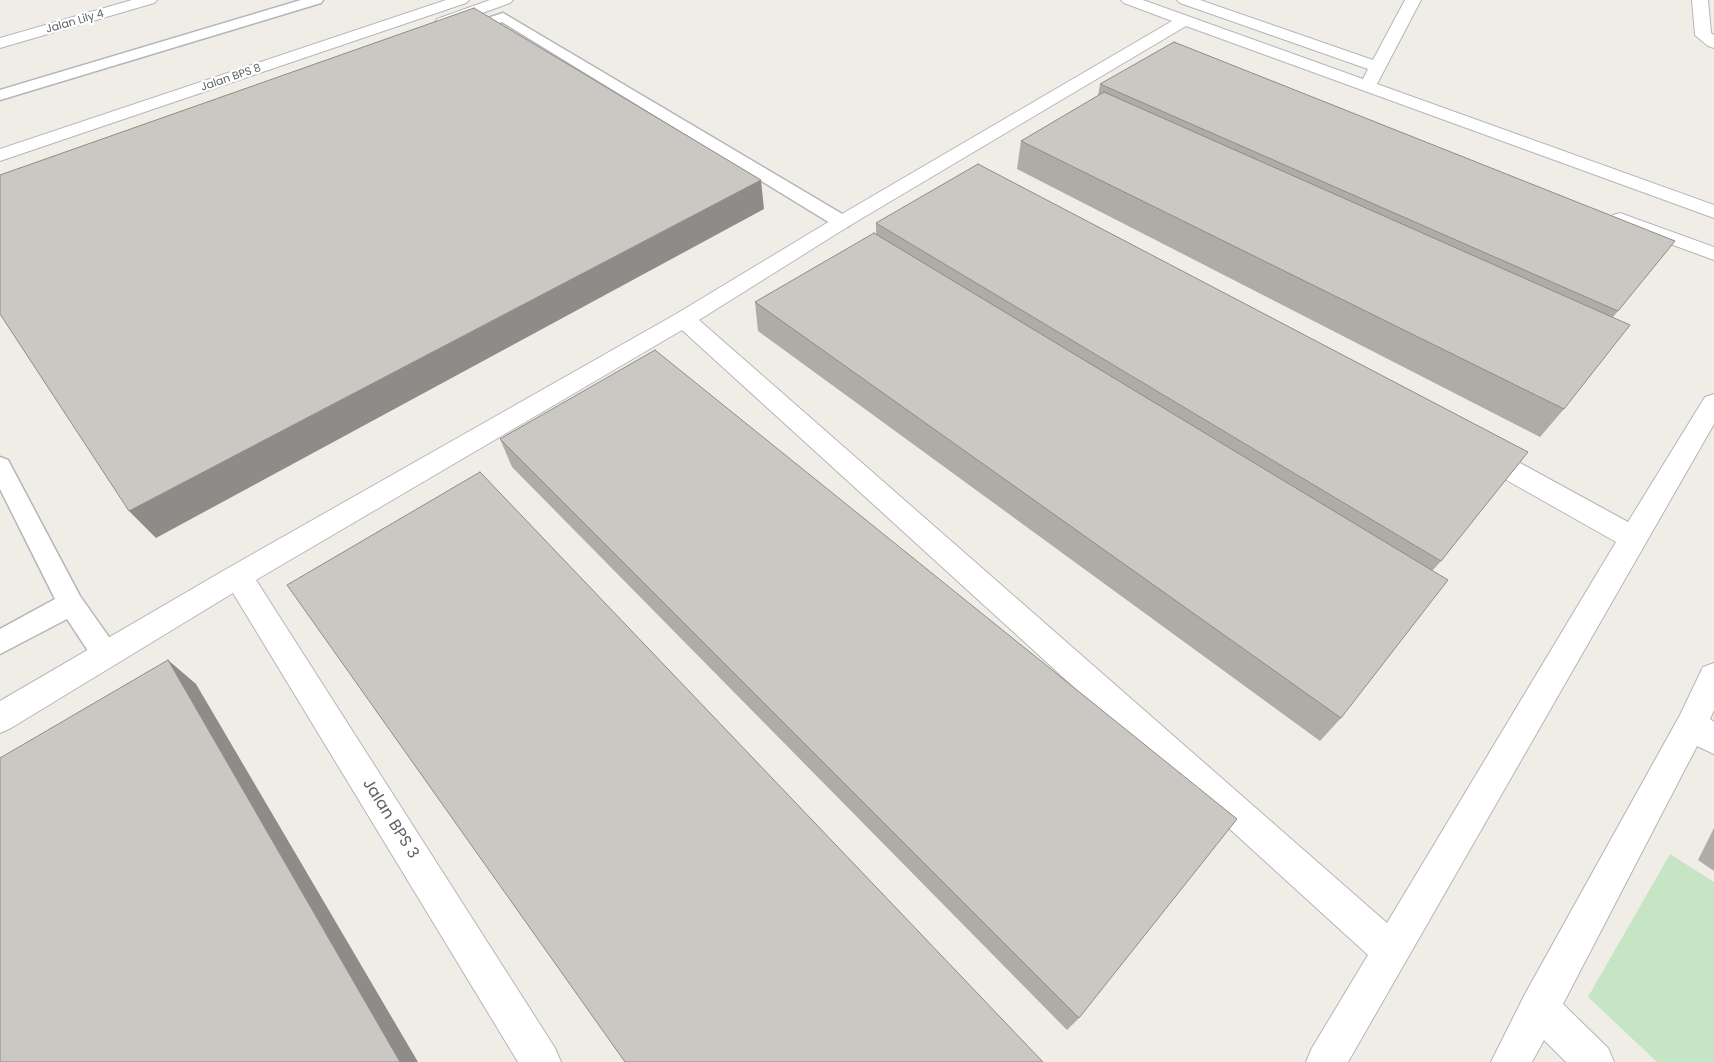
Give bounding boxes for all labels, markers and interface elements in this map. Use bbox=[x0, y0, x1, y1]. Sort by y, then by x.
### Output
street label: Jalan Lily 4 bbox=[45, 7, 105, 37]
street label: Jalan BPS 8 bbox=[199, 62, 263, 94]
street label: Jalan BPS 3 bbox=[358, 775, 422, 863]

